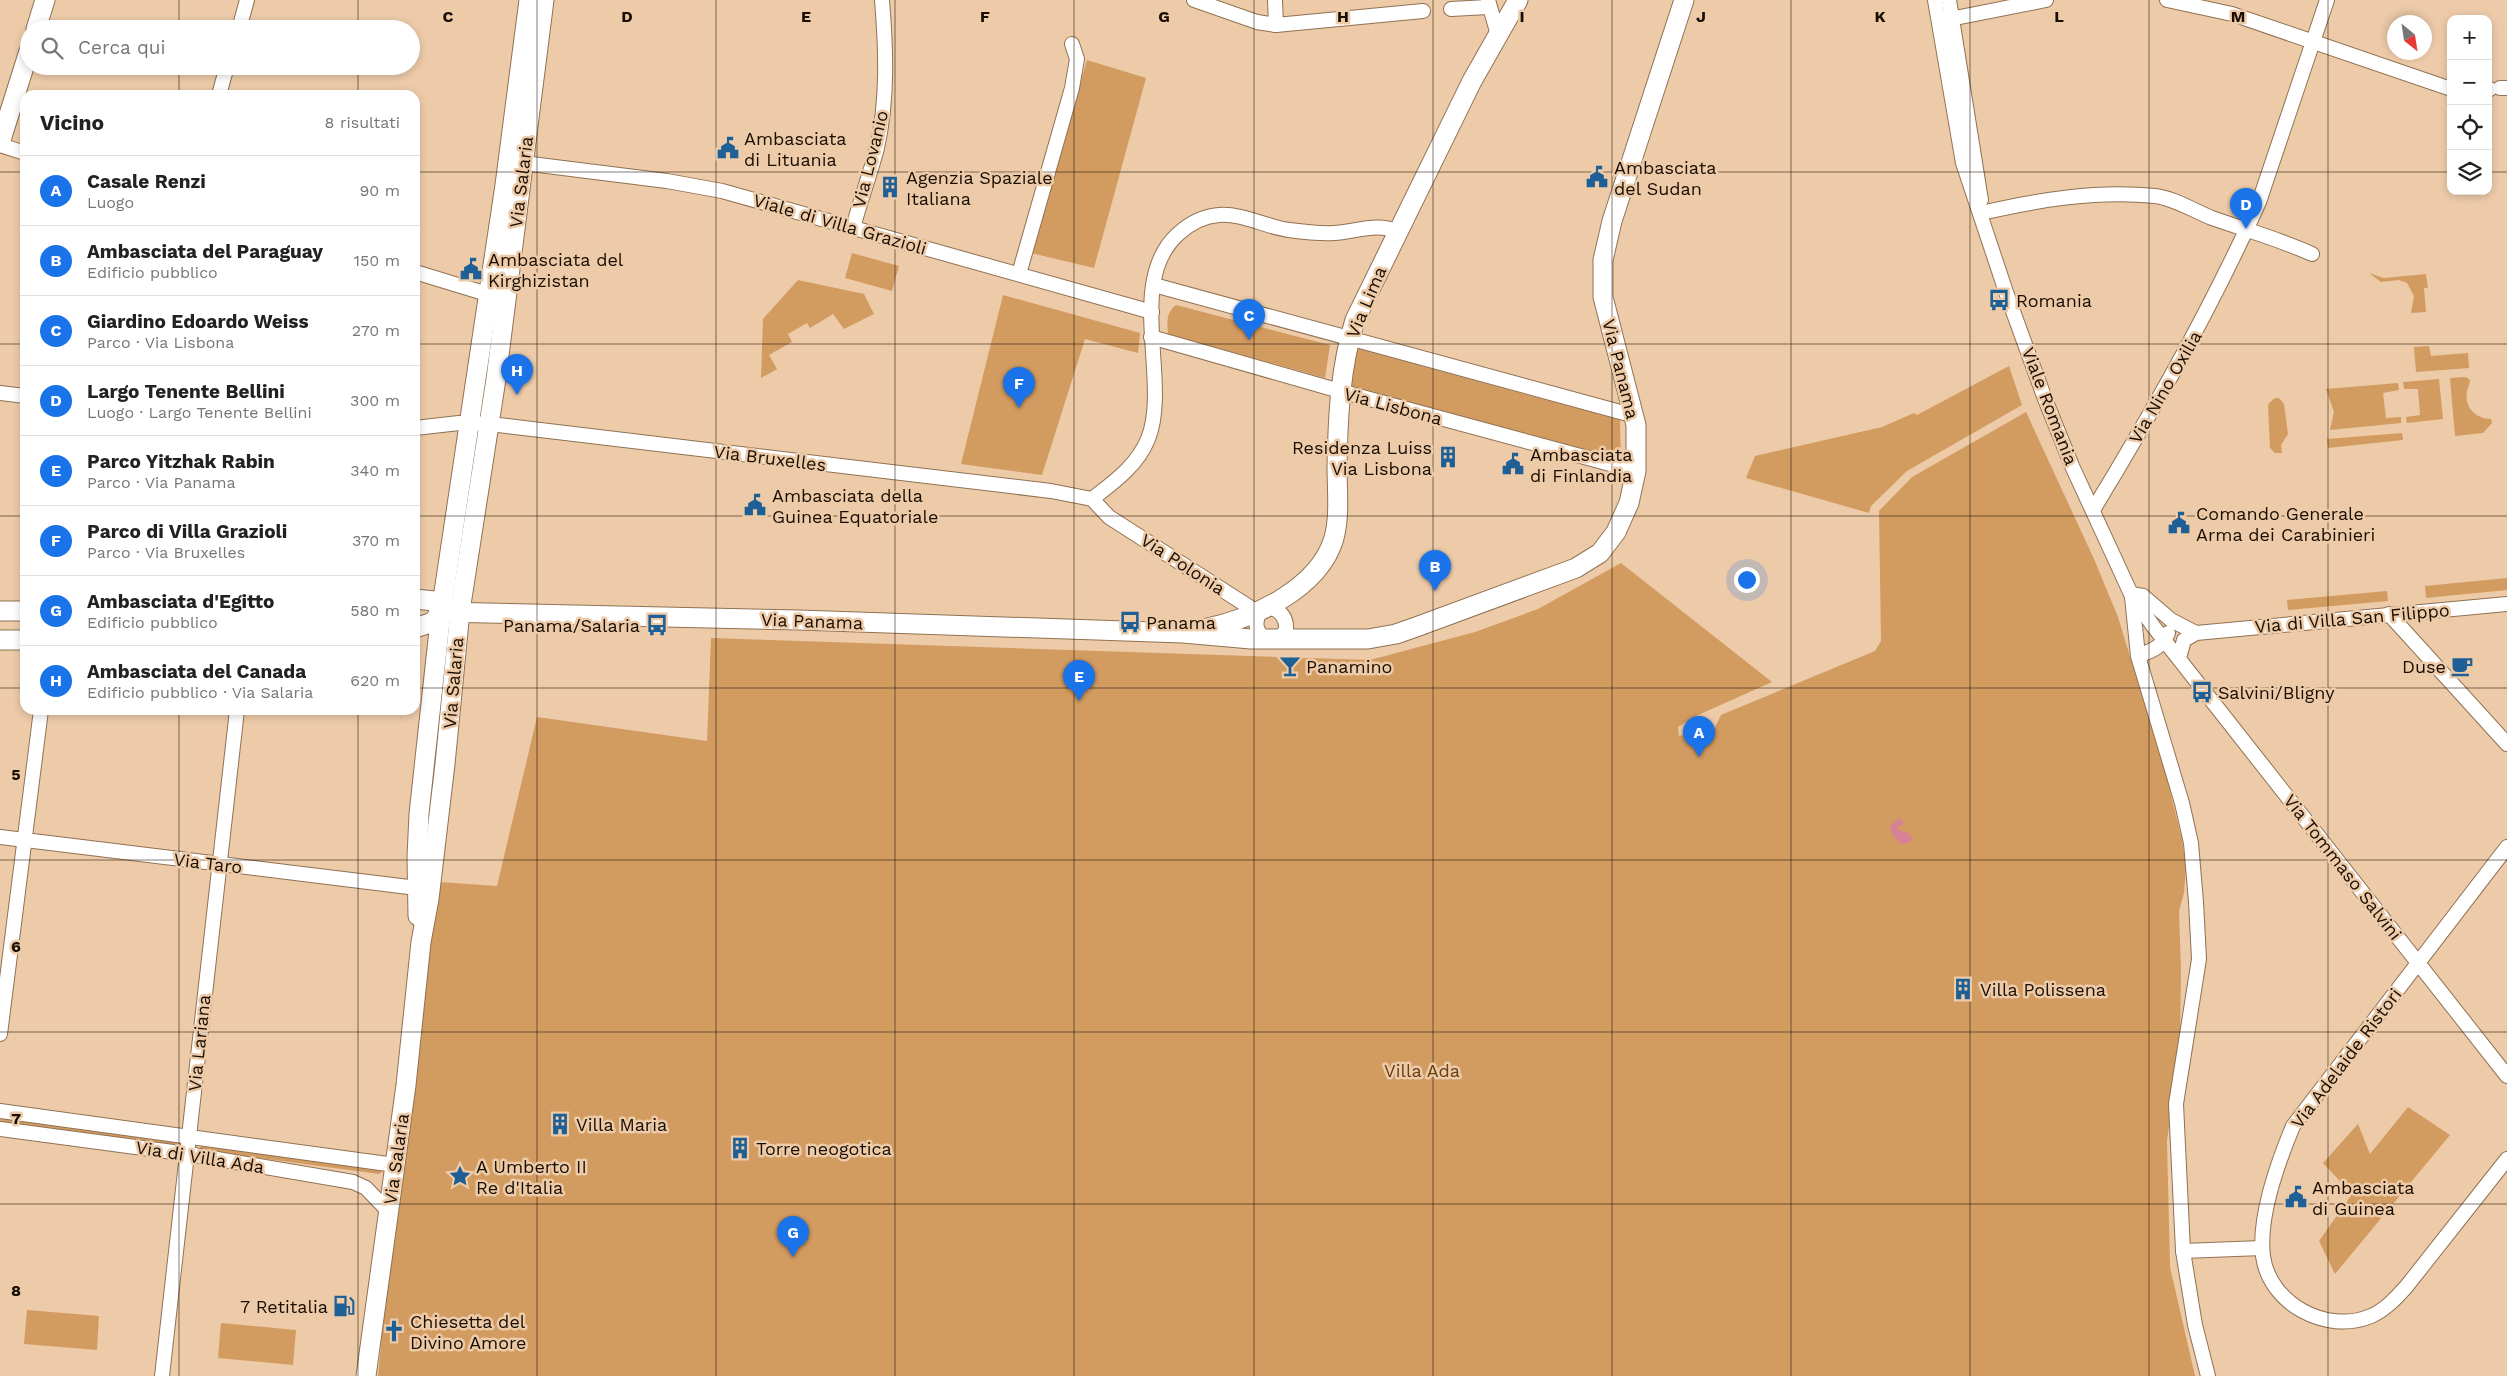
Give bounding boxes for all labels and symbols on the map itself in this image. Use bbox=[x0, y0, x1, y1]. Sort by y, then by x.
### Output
text: C bbox=[443, 7, 454, 26]
text: D bbox=[621, 7, 633, 26]
text: E bbox=[801, 7, 811, 26]
text: F bbox=[980, 7, 990, 26]
text: G bbox=[1158, 7, 1170, 26]
text: H bbox=[1337, 7, 1349, 26]
text: I bbox=[1519, 7, 1525, 26]
text: J bbox=[1696, 7, 1706, 26]
text: K bbox=[1874, 7, 1886, 26]
text: L bbox=[2054, 7, 2064, 26]
text: M bbox=[2231, 7, 2245, 26]
north arrow bbox=[2387, 15, 2432, 60]
street label: Via Lovanio bbox=[848, 108, 892, 210]
place label: Ambasciata di Lituania bbox=[744, 128, 846, 170]
street label: Via Salaria bbox=[505, 135, 537, 229]
public building icon: Ambasciata di Lituania bbox=[715, 135, 741, 161]
place label: Ambasciata del Sudan bbox=[1614, 157, 1716, 199]
public building icon: Ambasciata del Sudan bbox=[1584, 164, 1610, 190]
place label: Agenzia Spaziale Italiana bbox=[906, 167, 1053, 209]
building icon: Agenzia Spaziale Italiana bbox=[877, 174, 903, 200]
pin: D bbox=[2230, 188, 2262, 229]
street label: Viale di Villa Grazioli bbox=[751, 189, 929, 259]
place label: Ambasciata del Kirghizistan bbox=[488, 249, 624, 291]
public building icon: Ambasciata del Kirghizistan bbox=[458, 256, 484, 282]
street label: Via Lima bbox=[1342, 263, 1390, 341]
bus stop icon: Romania bbox=[1986, 287, 2012, 313]
place label: Romania bbox=[2016, 290, 2092, 311]
pin: C bbox=[1233, 299, 1265, 340]
street label: Via Panama bbox=[1598, 317, 1644, 421]
street label: Via Nino Oxilia bbox=[2124, 327, 2206, 447]
street label: Viale Romania bbox=[2018, 344, 2082, 468]
pin: H bbox=[501, 354, 533, 395]
pin: F bbox=[1003, 367, 1035, 408]
street label: Via Lisbona bbox=[1342, 383, 1444, 429]
place label: Residenza Luiss Via Lisbona bbox=[1292, 437, 1432, 479]
street label: Via Bruxelles bbox=[713, 441, 827, 475]
building icon: Residenza Luiss Via Lisbona bbox=[1435, 444, 1461, 470]
place label: Ambasciata di Finlandia bbox=[1530, 444, 1632, 486]
public building icon: Ambasciata di Finlandia bbox=[1500, 451, 1526, 477]
place label: Ambasciata della Guinea Equatoriale bbox=[772, 485, 938, 527]
public building icon: Ambasciata della Guinea Equatoriale bbox=[742, 492, 768, 518]
place label: Comando Generale Arma dei Carabinieri bbox=[2196, 503, 2375, 545]
public building icon: Comando Generale Arma dei Carabinieri bbox=[2166, 510, 2192, 536]
street label: Via Polonia bbox=[1137, 529, 1229, 599]
pin: B bbox=[1419, 550, 1451, 591]
your location bbox=[1734, 567, 1760, 593]
street label: Via di Villa San Filippo bbox=[2254, 599, 2450, 637]
street label: Via Panama bbox=[761, 609, 863, 633]
bus stop icon: Panama bbox=[1117, 609, 1143, 635]
bus stop icon: Panama/Salaria bbox=[644, 612, 670, 638]
place label: Panama bbox=[1146, 612, 1216, 633]
place label: Panama/Salaria bbox=[503, 615, 640, 636]
street label: Via Salaria bbox=[439, 636, 467, 730]
bar icon: Panamino bbox=[1277, 653, 1303, 679]
cafe icon: Duse bbox=[2449, 653, 2475, 679]
place label: Panamino bbox=[1306, 656, 1392, 677]
place label: Duse bbox=[2402, 656, 2446, 677]
pin: E bbox=[1063, 660, 1095, 701]
bus stop icon: Salvini/Bligny bbox=[2189, 679, 2215, 705]
place label: Salvini/Bligny bbox=[2218, 682, 2335, 703]
pin: A bbox=[1683, 716, 1715, 757]
text: 5 bbox=[11, 765, 21, 784]
street label: Via Tommaso Salvini bbox=[2280, 790, 2406, 944]
street label: Via Taro bbox=[172, 848, 244, 878]
text: 6 bbox=[11, 937, 21, 956]
building icon: Villa Polissena bbox=[1950, 976, 1976, 1002]
place label: Villa Polissena bbox=[1980, 979, 2106, 1000]
street label: Via Adelaide Ristori bbox=[2286, 984, 2406, 1132]
street label: Via Lariana bbox=[183, 994, 215, 1092]
park label: Villa Ada bbox=[1384, 1060, 1460, 1081]
text: 7 bbox=[11, 1109, 21, 1128]
building icon: Villa Maria bbox=[547, 1111, 573, 1137]
street label: Via Salaria bbox=[379, 1112, 413, 1206]
place label: Villa Maria bbox=[576, 1114, 667, 1135]
building icon: Torre neogotica bbox=[727, 1135, 753, 1161]
street label: Via di Villa Ada bbox=[134, 1136, 266, 1178]
place label: Torre neogotica bbox=[756, 1138, 892, 1159]
place label: A Umberto II Re d'Italia bbox=[476, 1156, 587, 1198]
place icon: A Umberto II Re d'Italia bbox=[447, 1163, 473, 1189]
place label: Ambasciata di Guinea bbox=[2312, 1177, 2414, 1219]
public building icon: Ambasciata di Guinea bbox=[2283, 1184, 2309, 1210]
pin: G bbox=[777, 1216, 809, 1257]
text: 8 bbox=[11, 1281, 21, 1300]
fuel station icon: 7 Retitalia bbox=[331, 1293, 357, 1319]
place label: 7 Retitalia bbox=[240, 1296, 328, 1317]
place label: Chiesetta del Divino Amore bbox=[410, 1311, 526, 1353]
church icon: Chiesetta del Divino Amore bbox=[381, 1318, 407, 1344]

